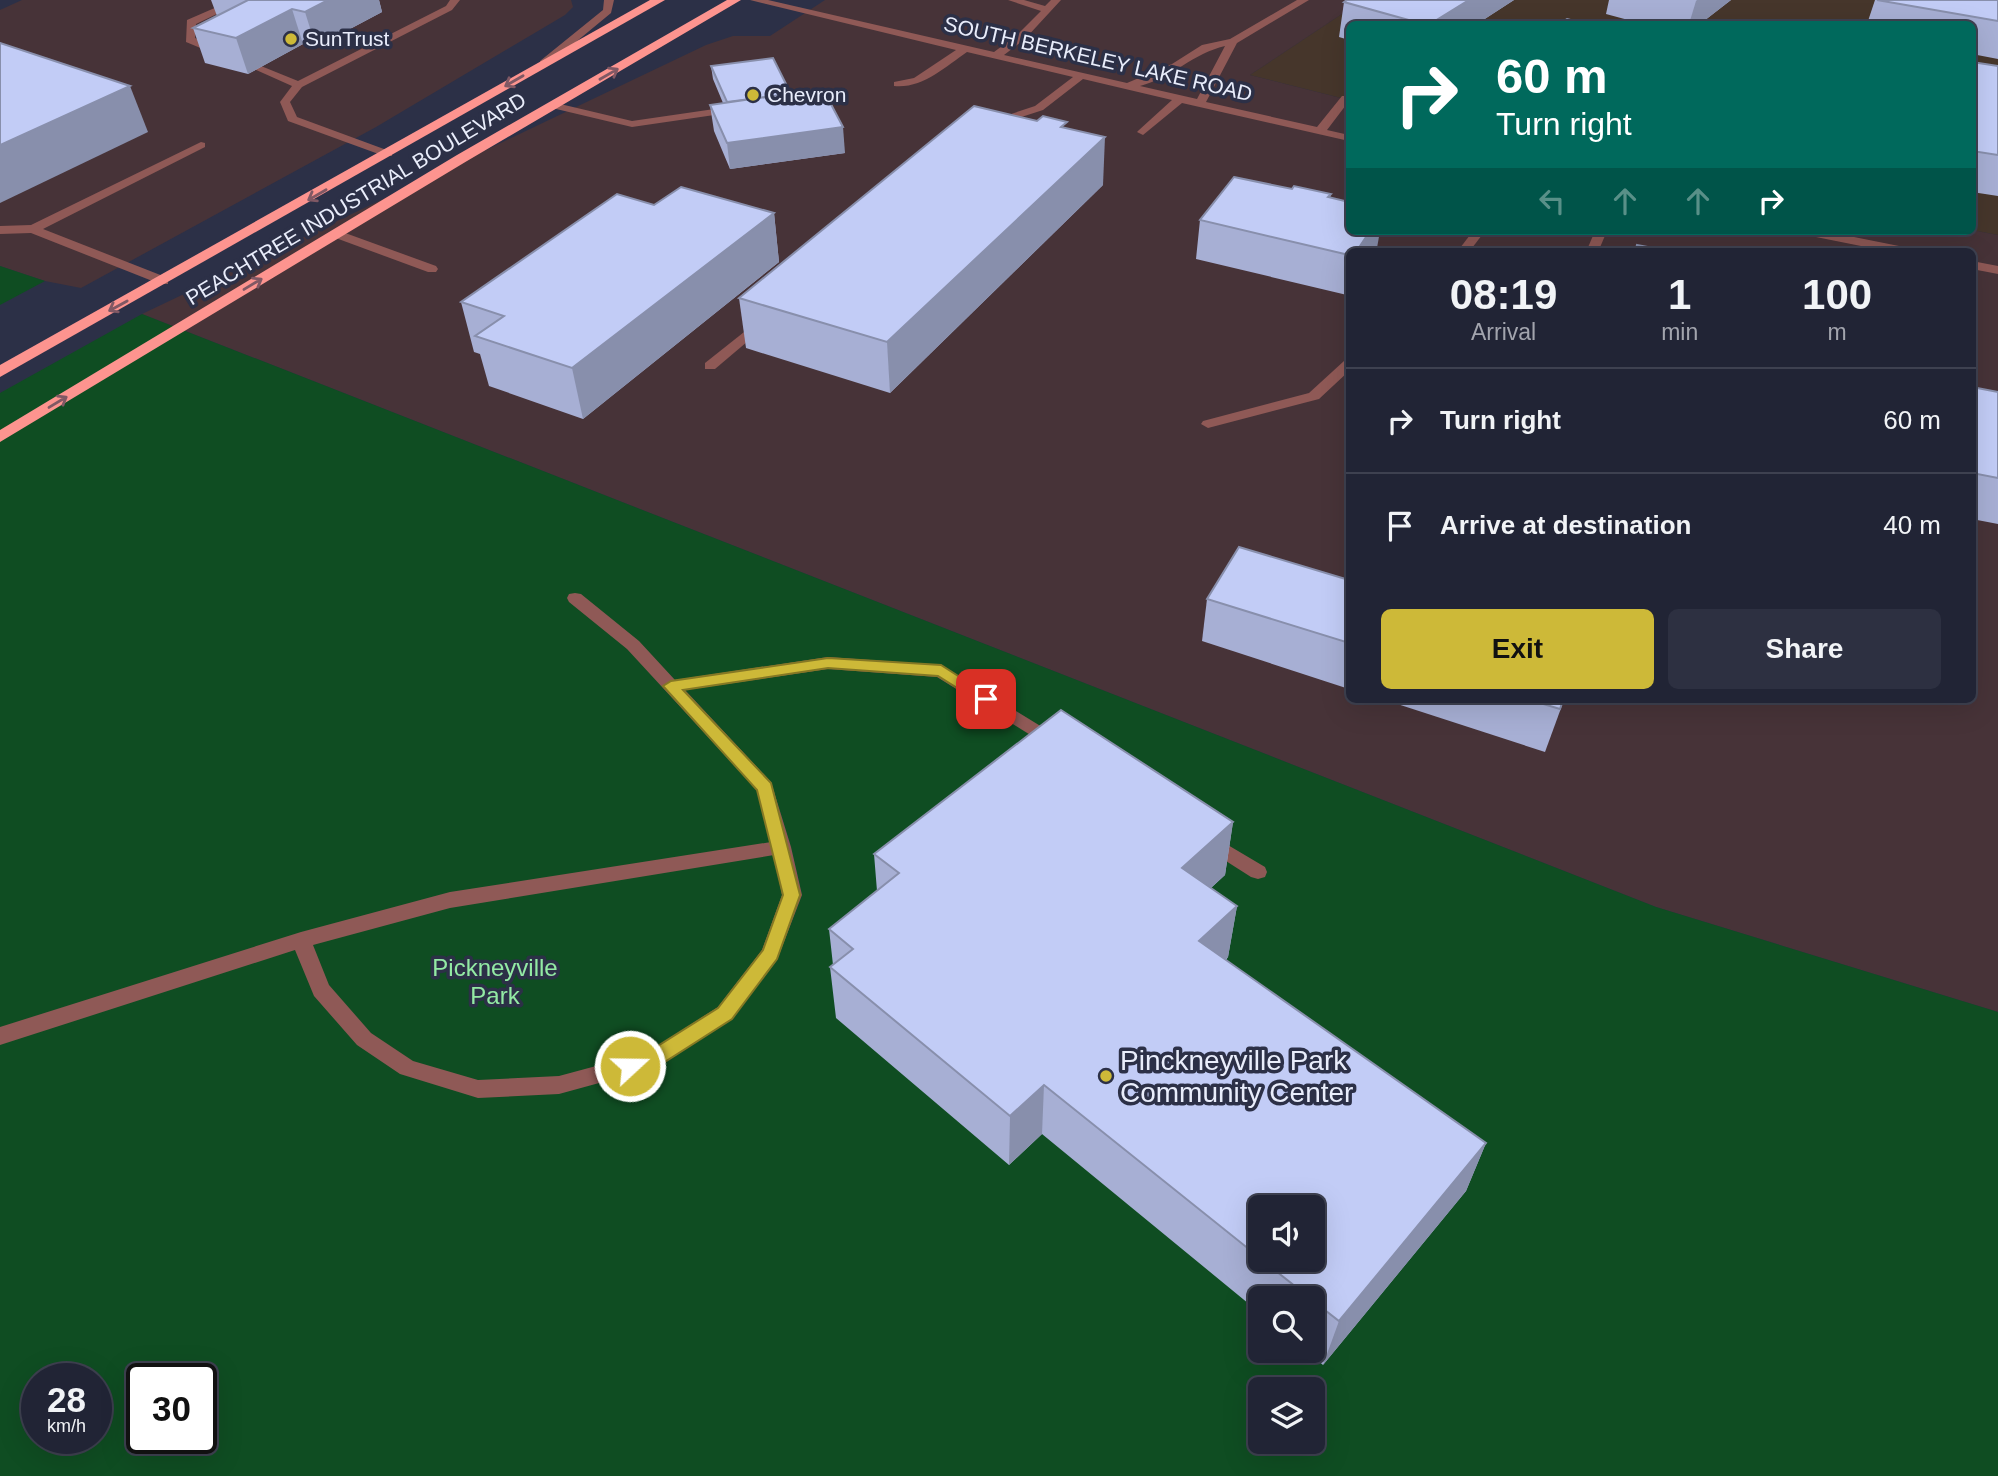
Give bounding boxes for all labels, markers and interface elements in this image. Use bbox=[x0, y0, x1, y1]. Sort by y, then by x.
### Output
street label: SOUTH BERKELEY LAKE ROAD bbox=[942, 12, 1255, 105]
place label: SunTrust bbox=[305, 27, 390, 50]
marker: SunTrust bbox=[283, 31, 299, 47]
icon: right bbox=[1381, 49, 1472, 140]
text: 60 m bbox=[1496, 49, 1608, 103]
one-way arrow bbox=[598, 67, 618, 81]
one-way arrow bbox=[504, 74, 524, 88]
place label: Chevron bbox=[767, 83, 846, 106]
marker: Chevron bbox=[745, 87, 761, 103]
street label: PEACHTREE INDUSTRIAL BOULEVARD bbox=[182, 88, 530, 309]
text: Turn right bbox=[1496, 106, 1632, 142]
icon: left bbox=[1533, 182, 1571, 220]
icon: ahead bbox=[1606, 182, 1644, 220]
icon: ahead bbox=[1679, 182, 1717, 220]
icon: right bbox=[1752, 182, 1790, 220]
one-way arrow bbox=[307, 188, 327, 202]
text: 08:19 bbox=[1450, 271, 1557, 318]
text: 1 bbox=[1668, 271, 1691, 318]
text: 100 bbox=[1802, 271, 1872, 318]
one-way arrow bbox=[243, 277, 263, 291]
one-way arrow bbox=[109, 299, 129, 313]
text: Arrival bbox=[1471, 319, 1536, 345]
text: min bbox=[1661, 319, 1698, 345]
text: m bbox=[1828, 319, 1847, 345]
one-way arrow bbox=[48, 394, 68, 408]
icon: right bbox=[1381, 402, 1419, 440]
text: Turn right bbox=[1440, 405, 1561, 435]
text: 60 m bbox=[1883, 405, 1941, 435]
icon: arrive bbox=[1381, 507, 1419, 545]
text: Arrive at destination bbox=[1440, 510, 1691, 540]
text: 40 m bbox=[1883, 510, 1941, 540]
button: Exit bbox=[1381, 609, 1654, 689]
button: Share bbox=[1668, 609, 1941, 689]
pin bbox=[956, 669, 1016, 729]
icon: arrive bbox=[967, 680, 1005, 718]
park label: Pickneyville Park bbox=[432, 954, 558, 1009]
position arrow bbox=[593, 1029, 667, 1103]
place label: Pinckneyville Park Community Center bbox=[1120, 1045, 1353, 1108]
marker: Pinckneyville Park Community Center bbox=[1098, 1068, 1114, 1084]
map controls bbox=[1248, 1195, 1325, 1454]
button: sound bbox=[1248, 1195, 1325, 1272]
button: search bbox=[1248, 1286, 1325, 1363]
speed limit sign: 30 bbox=[126, 1363, 217, 1454]
button: layers bbox=[1248, 1377, 1325, 1454]
text: 28 bbox=[47, 1380, 86, 1419]
text: km/h bbox=[47, 1416, 86, 1436]

